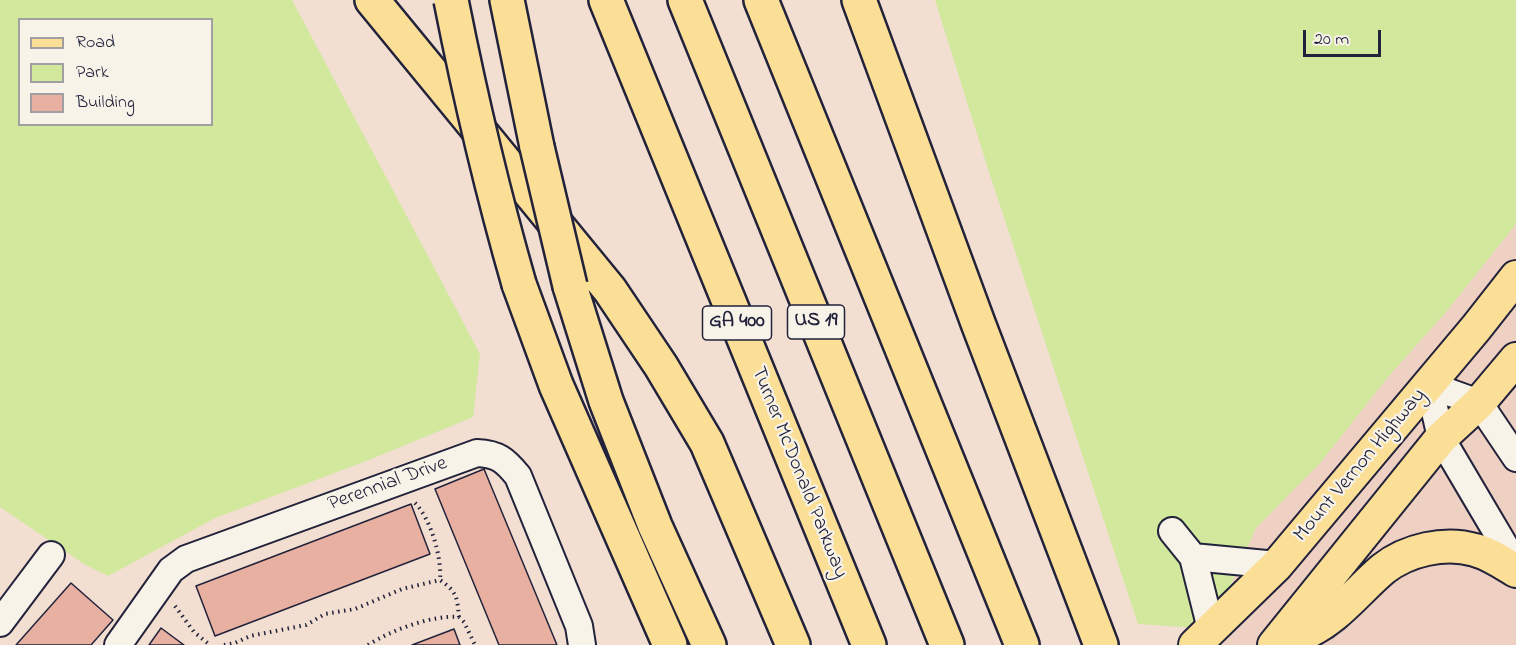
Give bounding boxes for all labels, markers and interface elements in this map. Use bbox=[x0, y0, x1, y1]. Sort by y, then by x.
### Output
legend bbox=[18, 18, 213, 126]
scale bar bbox=[1306, 18, 1384, 56]
text: 20 m bbox=[1314, 27, 1349, 53]
text: Road bbox=[76, 30, 115, 56]
text: Park bbox=[76, 60, 109, 86]
text: Building bbox=[76, 90, 135, 116]
road number: US 19 bbox=[788, 305, 844, 339]
road number: GA 400 bbox=[702, 306, 771, 340]
street label: Turner McDonald Parkway bbox=[744, 363, 852, 583]
street label: Mount Vernon Highway bbox=[1290, 384, 1432, 548]
street label: Perennial Drive bbox=[325, 452, 451, 518]

